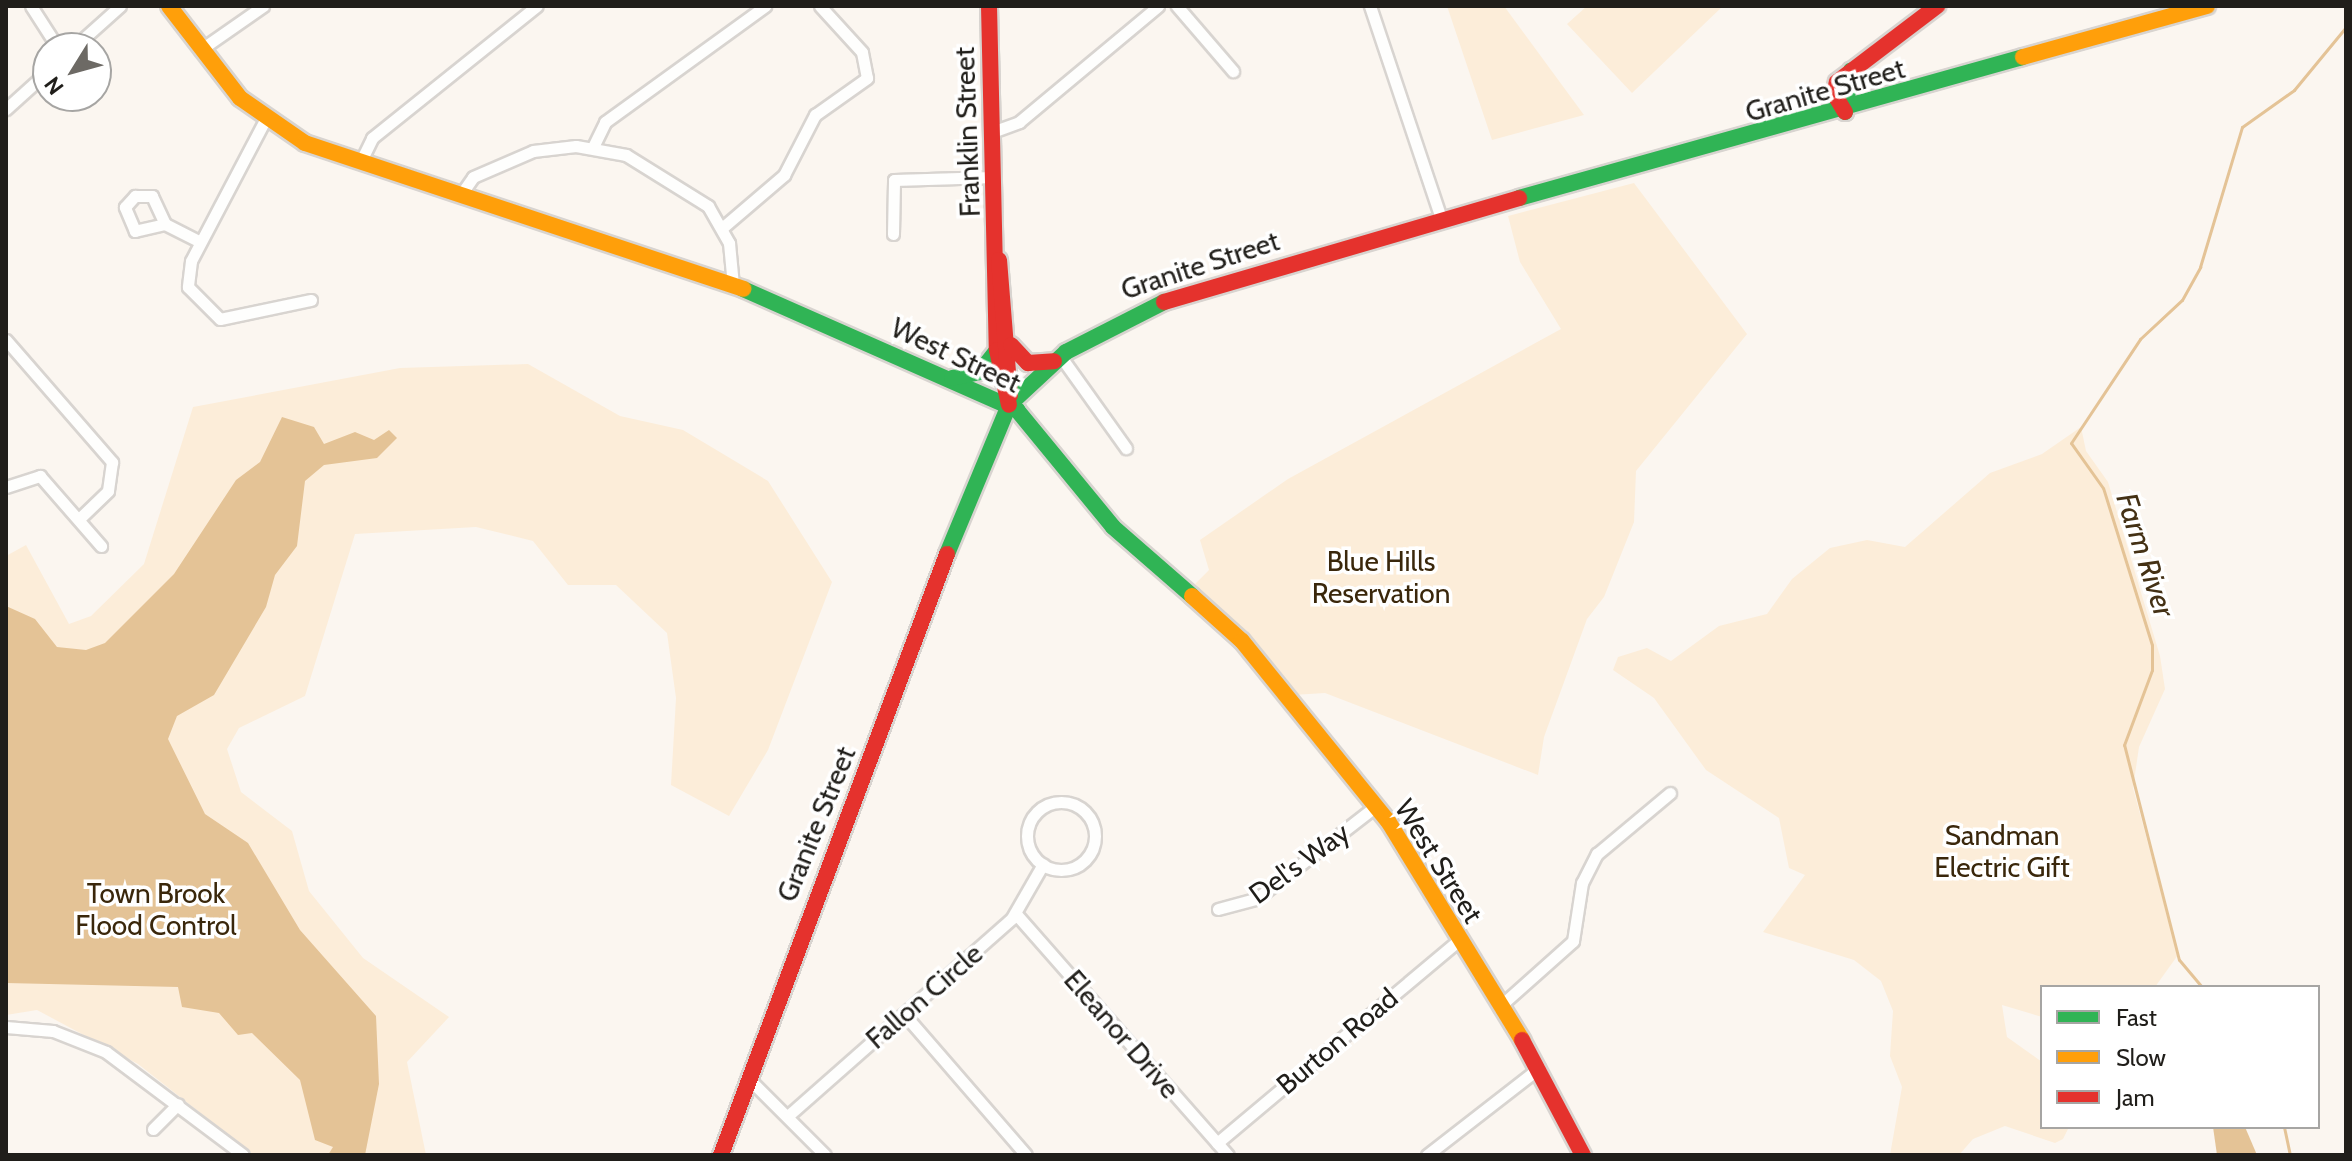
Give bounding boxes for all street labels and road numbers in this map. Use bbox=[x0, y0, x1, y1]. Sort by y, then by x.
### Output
street label: Franklin Street bbox=[947, 46, 987, 218]
street label: Granite Street bbox=[1741, 51, 1909, 129]
street label: Granite Street bbox=[1117, 224, 1283, 306]
street label: West Street bbox=[886, 310, 1026, 400]
street label: Granite Street bbox=[770, 742, 862, 906]
street label: West Street bbox=[1388, 793, 1490, 929]
street label: Del's Way bbox=[1242, 815, 1356, 911]
street label: Fallon Circle bbox=[859, 936, 989, 1056]
street label: Eleanor Drive bbox=[1057, 963, 1187, 1105]
street label: Burton Road bbox=[1270, 981, 1404, 1101]

